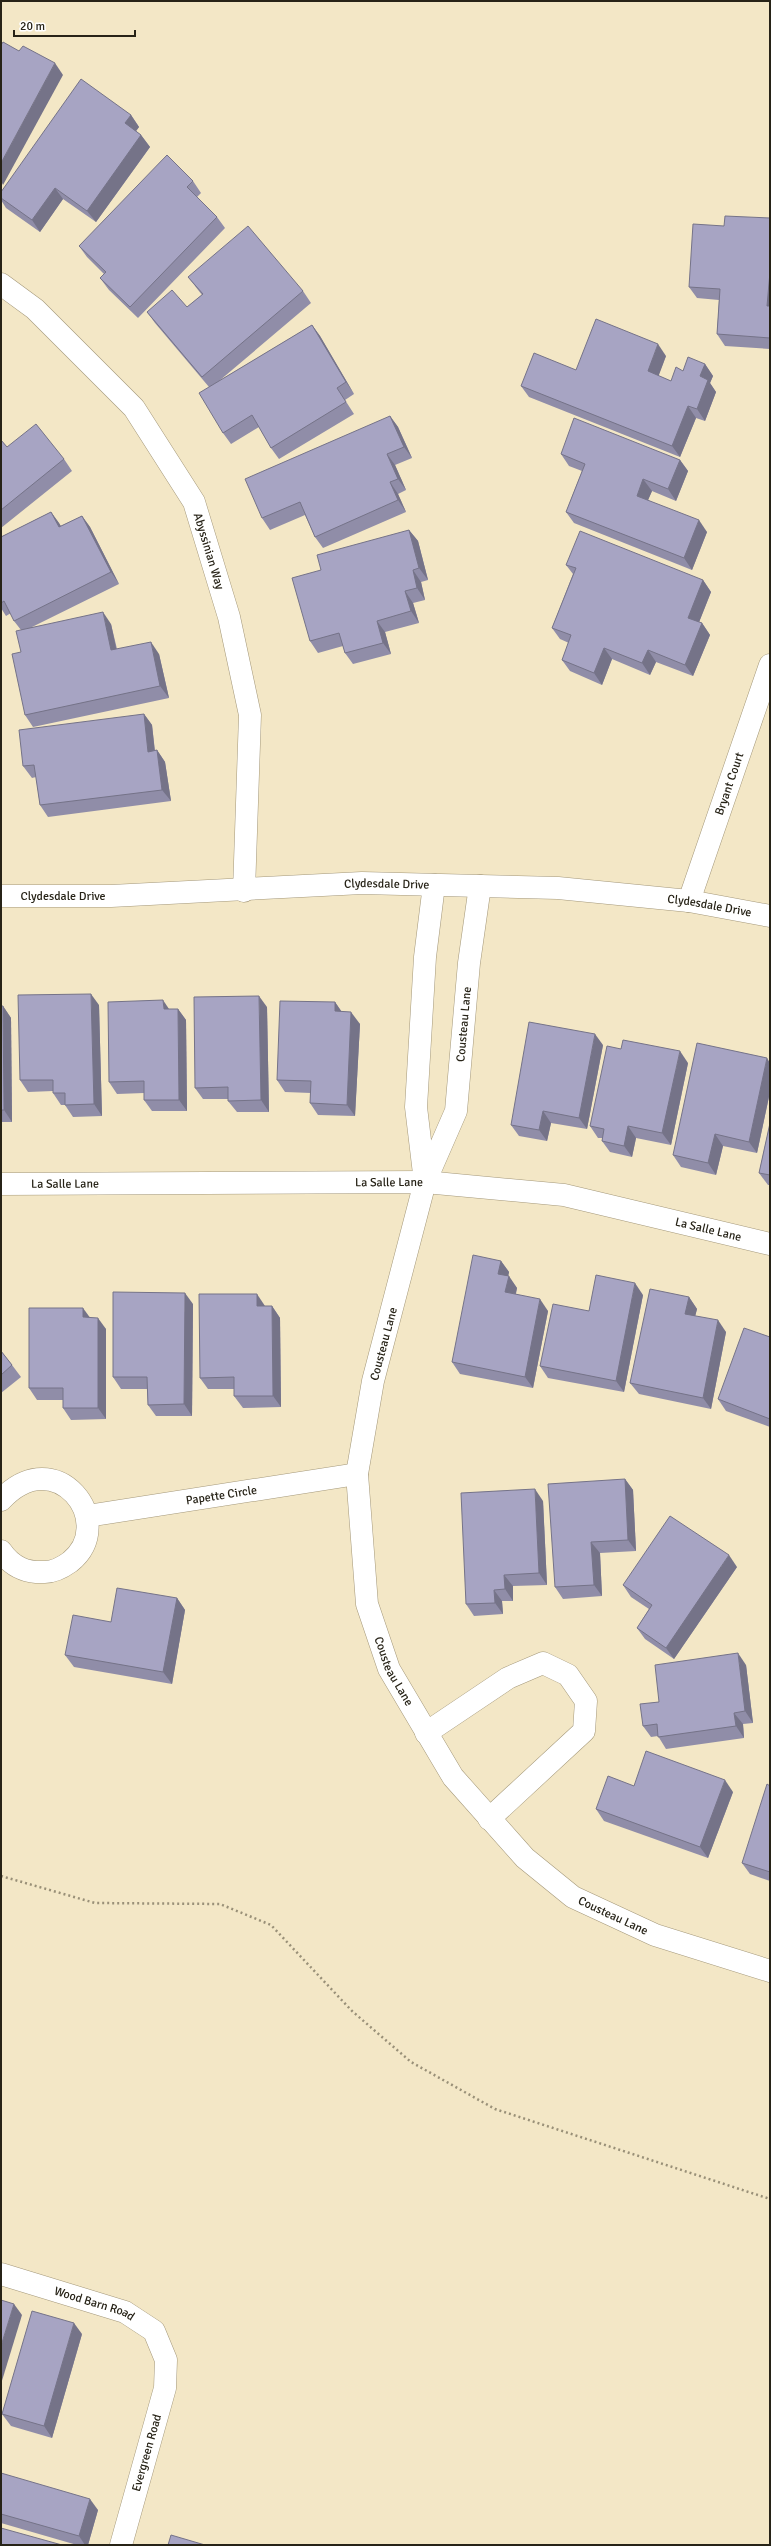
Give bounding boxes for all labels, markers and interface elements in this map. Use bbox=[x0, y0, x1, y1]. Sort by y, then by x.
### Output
scale bar bbox=[14, 12, 135, 38]
text: 20 m bbox=[20, 19, 45, 34]
street label: Abyssinian Way bbox=[190, 511, 228, 592]
street label: Bryant Court bbox=[712, 750, 747, 817]
street label: Clydesdale Drive bbox=[344, 875, 429, 892]
street label: Clydesdale Drive bbox=[20, 889, 106, 904]
street label: Clydesdale Drive bbox=[667, 891, 753, 920]
street label: Cousteau Lane bbox=[453, 986, 474, 1062]
street label: La Salle Lane bbox=[355, 1175, 423, 1190]
street label: La Salle Lane bbox=[31, 1176, 99, 1191]
street label: La Salle Lane bbox=[674, 1214, 743, 1244]
street label: Cousteau Lane bbox=[367, 1306, 401, 1382]
street label: Papette Circle bbox=[185, 1482, 258, 1508]
street label: Cousteau Lane bbox=[371, 1635, 417, 1709]
street label: Cousteau Lane bbox=[576, 1893, 650, 1938]
street label: Wood Barn Road bbox=[52, 2283, 138, 2324]
street label: Evergreen Road bbox=[129, 2413, 165, 2493]

